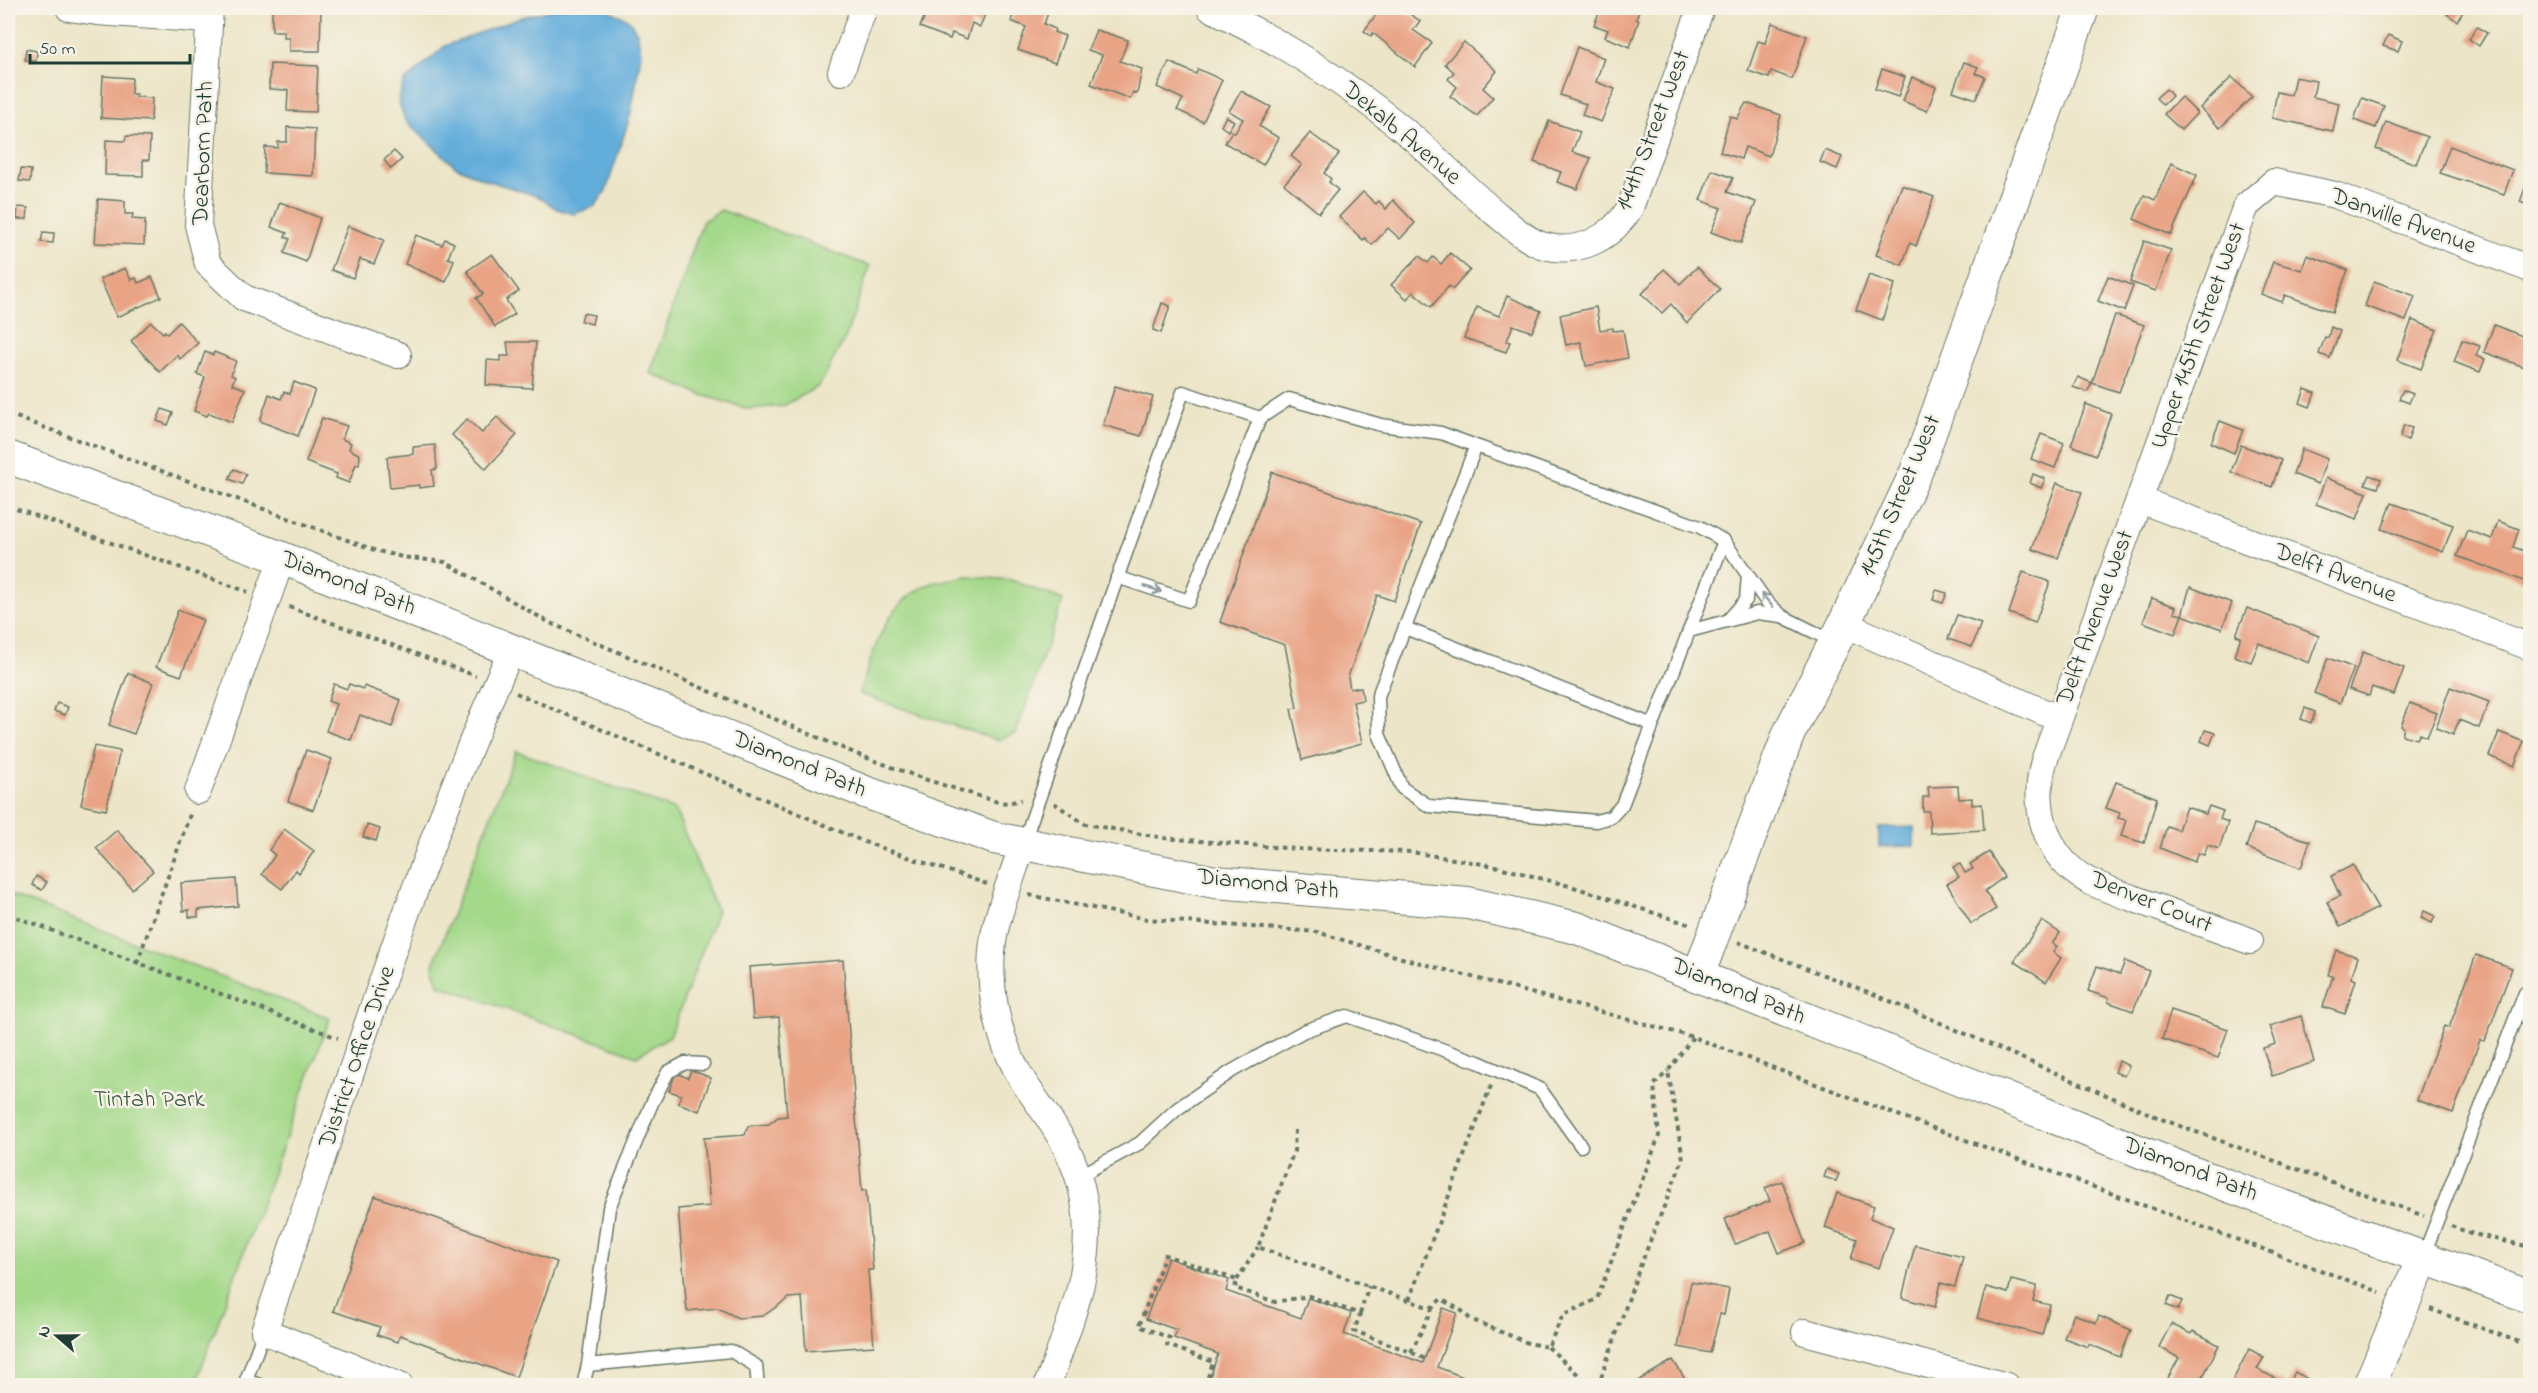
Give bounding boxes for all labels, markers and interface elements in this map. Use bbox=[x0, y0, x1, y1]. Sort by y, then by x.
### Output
scale bar bbox=[30, 27, 190, 65]
text: 50 m bbox=[39, 37, 76, 63]
street label: 144th Street West bbox=[1607, 46, 1701, 216]
street label: Dekalb Avenue bbox=[1333, 73, 1468, 195]
street label: Dearborn Path bbox=[184, 80, 224, 227]
street label: Danville Avenue bbox=[2324, 179, 2481, 265]
street label: Upper 145th Street West bbox=[2142, 218, 2256, 454]
street label: 145th Street West bbox=[1851, 410, 1951, 582]
street label: Delft Avenue West bbox=[2048, 526, 2144, 711]
street label: Delft Avenue bbox=[2268, 534, 2401, 613]
street label: Diamond Path bbox=[274, 542, 421, 626]
one-way arrow bbox=[1143, 585, 1162, 596]
one-way arrow bbox=[1761, 592, 1774, 608]
street label: Diamond Path bbox=[726, 722, 871, 808]
street label: Diamond Path bbox=[1194, 860, 1341, 910]
street label: Denver Court bbox=[2084, 862, 2217, 943]
street label: Diamond Path bbox=[1665, 949, 1810, 1035]
street label: District Office Drive bbox=[310, 961, 406, 1154]
park label: Tintah Park bbox=[93, 1083, 205, 1118]
street label: Diamond Path bbox=[2116, 1128, 2263, 1212]
north arrow bbox=[27, 1306, 87, 1366]
text: N bbox=[32, 1322, 58, 1341]

